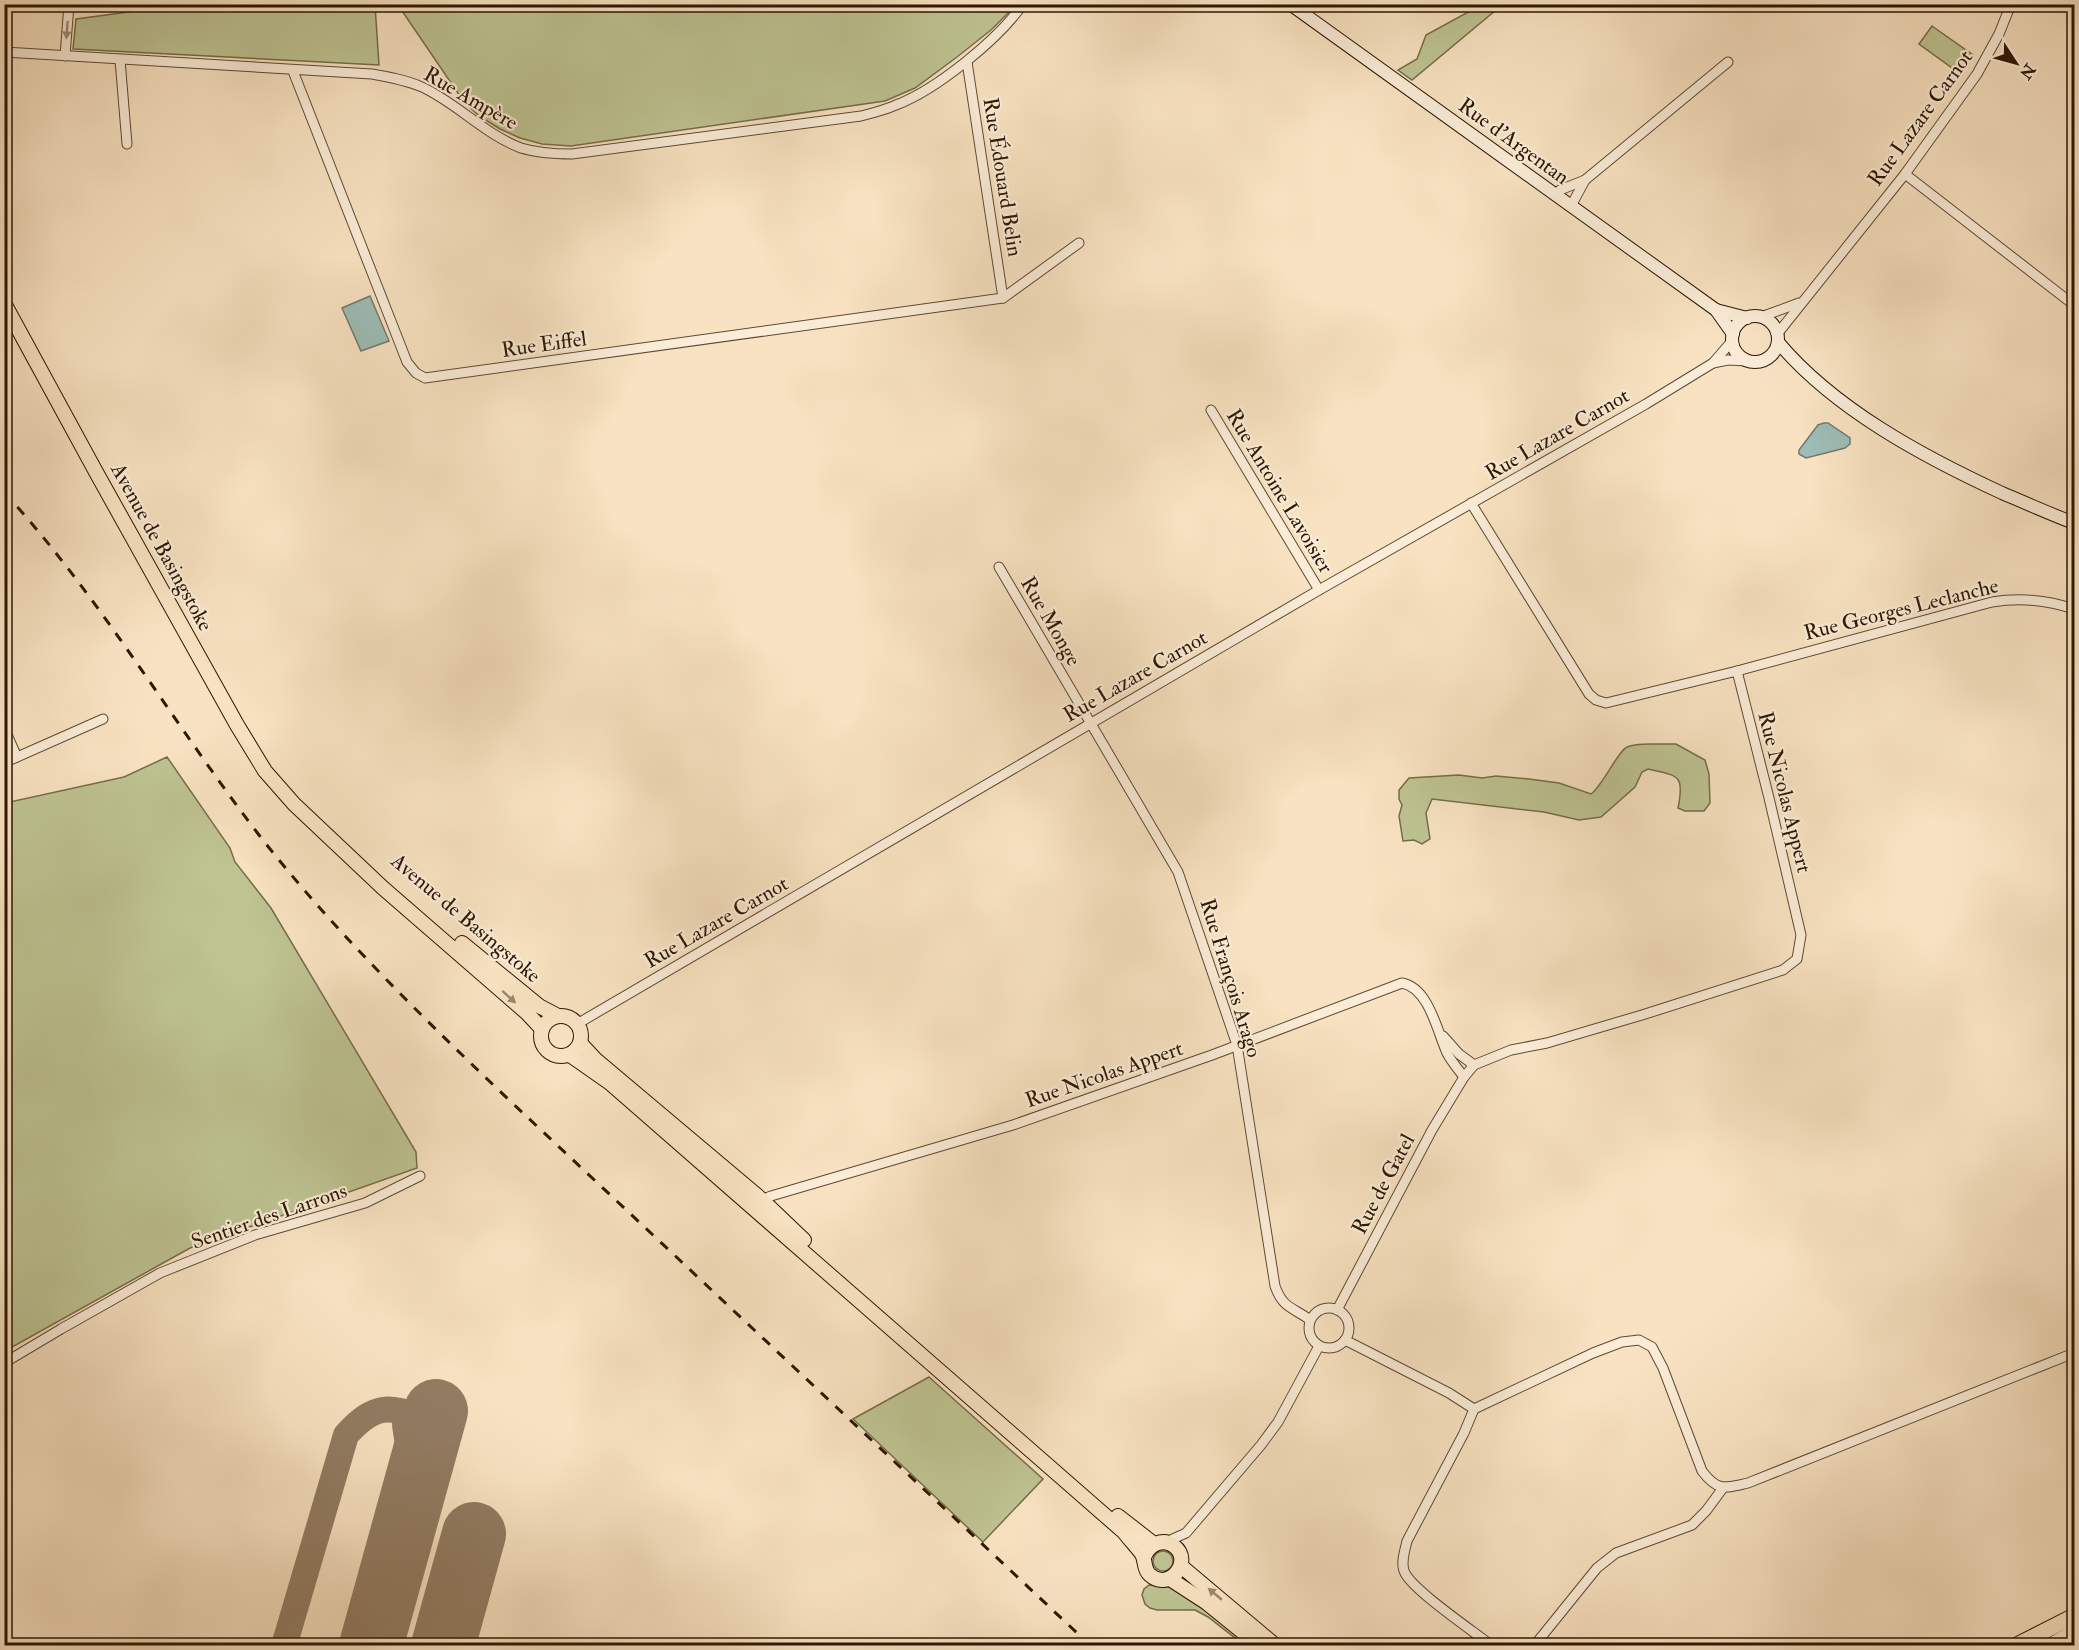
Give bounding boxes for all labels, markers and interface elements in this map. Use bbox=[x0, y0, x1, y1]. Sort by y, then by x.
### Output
one-way arrow bbox=[62, 21, 71, 40]
north arrow bbox=[1986, 33, 2046, 93]
street label: Rue Lazare Carnot bbox=[1862, 45, 1979, 192]
text: N bbox=[2015, 59, 2040, 83]
street label: Rue Ampère bbox=[419, 61, 523, 136]
street label: Rue d'Argentan bbox=[1453, 92, 1575, 191]
street label: Rue Édouard Belin bbox=[977, 96, 1028, 259]
street label: Rue Eiffel bbox=[500, 325, 589, 364]
street label: Rue Lazare Carnot bbox=[1480, 382, 1634, 487]
street label: Rue Antoine Lavoisier bbox=[1220, 404, 1339, 578]
street label: Avenue de Basingstoke bbox=[104, 458, 219, 636]
street label: Rue Monge bbox=[1014, 572, 1087, 671]
street label: Rue Georges Leclanche bbox=[1801, 572, 2001, 647]
street label: Rue Lazare Carnot bbox=[1058, 624, 1212, 729]
street label: Rue Nicolas Appert bbox=[1751, 709, 1818, 876]
street label: Avenue de Basingstoke bbox=[384, 847, 546, 989]
street label: Rue Lazare Carnot bbox=[639, 870, 793, 975]
street label: Rue François Arago bbox=[1194, 895, 1268, 1061]
one-way arrow bbox=[502, 990, 517, 1004]
street label: Rue Nicolas Appert bbox=[1022, 1035, 1187, 1114]
street label: Rue de Gatel bbox=[1346, 1129, 1421, 1239]
street label: Sentier des Larrons bbox=[188, 1177, 351, 1256]
one-way arrow bbox=[1207, 1588, 1223, 1601]

